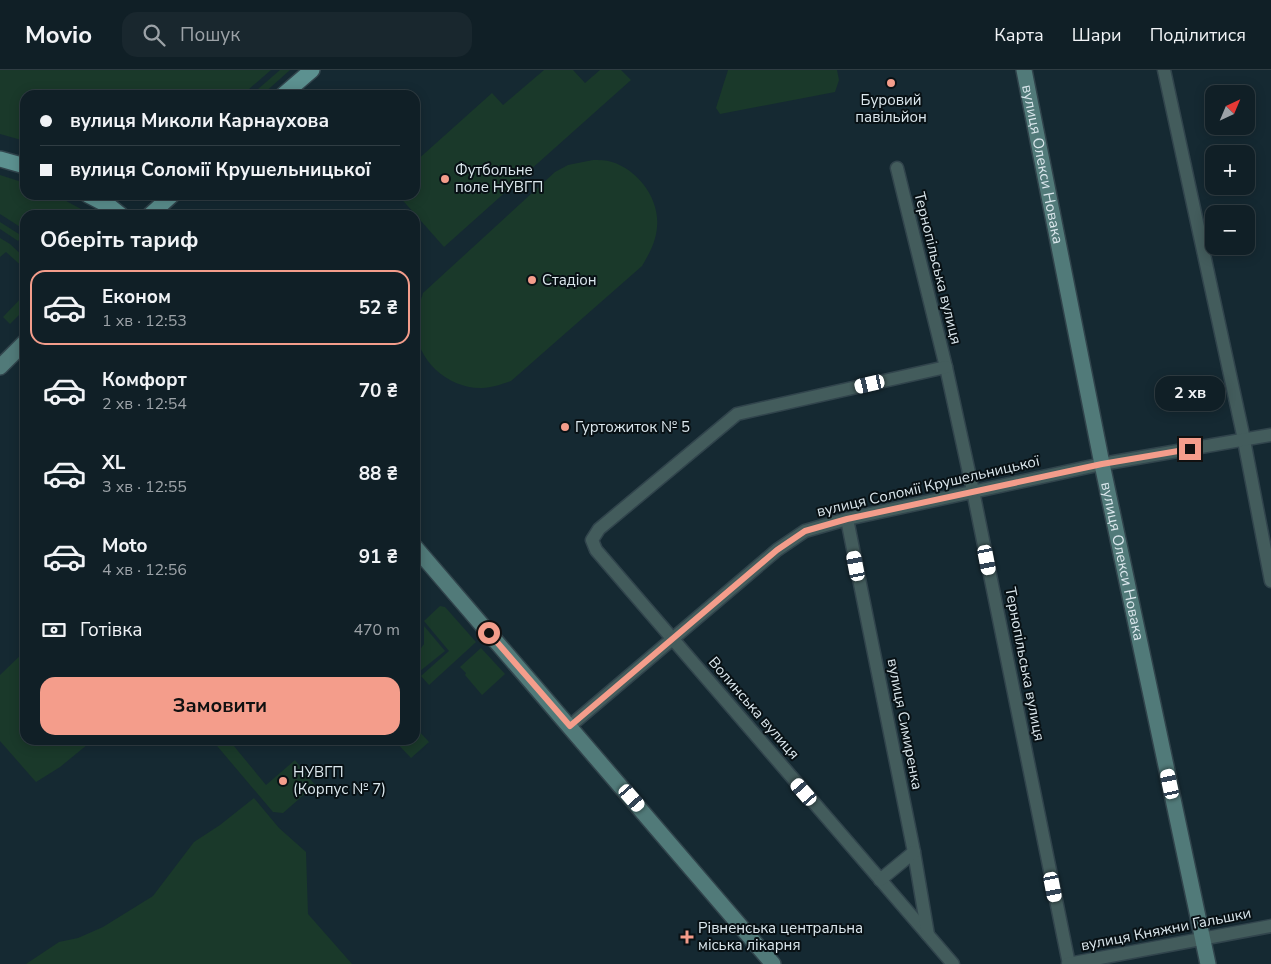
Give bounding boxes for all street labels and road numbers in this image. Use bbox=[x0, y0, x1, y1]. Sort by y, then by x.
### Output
street label: вулиця Олекси Новака bbox=[1017, 83, 1068, 246]
street label: Тернопільська вулиця bbox=[909, 190, 967, 346]
street label: вулиця Соломії Крушельницької bbox=[815, 451, 1042, 521]
street label: вулиця Олекси Новака bbox=[1096, 480, 1149, 642]
street label: Тернопільська вулиця bbox=[1000, 585, 1050, 743]
street label: Волинська вулиця bbox=[704, 653, 804, 763]
street label: вулиця Симиренка bbox=[882, 657, 928, 791]
street label: вулиця Княжни Гальшки bbox=[1079, 903, 1253, 955]

